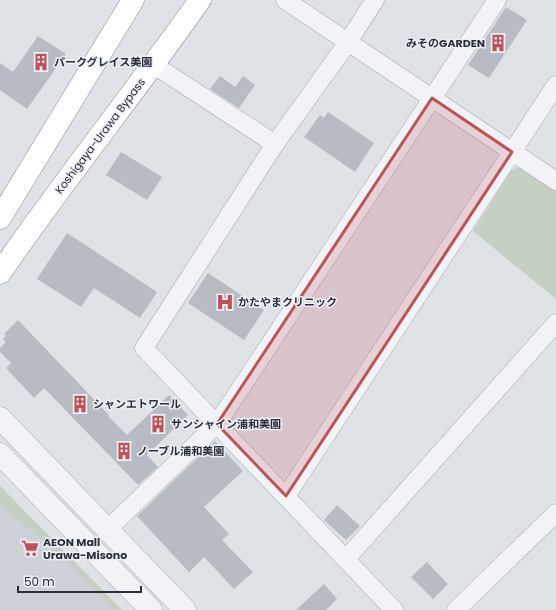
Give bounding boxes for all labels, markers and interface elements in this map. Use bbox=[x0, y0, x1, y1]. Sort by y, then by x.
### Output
building icon: みそのGARDEN bbox=[488, 33, 508, 53]
place label: みそのGARDEN bbox=[406, 35, 485, 51]
building icon: パークグレイス美園 bbox=[31, 52, 51, 72]
place label: パークグレイス美園 bbox=[54, 54, 152, 70]
street label: Koshigaya-Urawa Bypass bbox=[51, 75, 149, 197]
hospital icon: かたやまクリニック bbox=[215, 292, 235, 312]
place label: かたやまクリニック bbox=[238, 294, 337, 310]
building icon: シャンエトワール bbox=[70, 394, 90, 414]
place label: シャンエトワール bbox=[93, 396, 181, 412]
building icon: サンシャイン浦和美園 bbox=[148, 414, 168, 434]
place label: サンシャイン浦和美園 bbox=[171, 416, 281, 432]
building icon: ノーブル浦和美園 bbox=[114, 441, 134, 461]
place label: ノーブル浦和美園 bbox=[137, 443, 224, 459]
place label: AEON Mall Urawa-Misono bbox=[43, 534, 127, 563]
supermarket icon: AEON Mall Urawa-Misono bbox=[20, 538, 40, 558]
scale bar bbox=[18, 568, 141, 594]
text: 50 m bbox=[24, 573, 55, 590]

